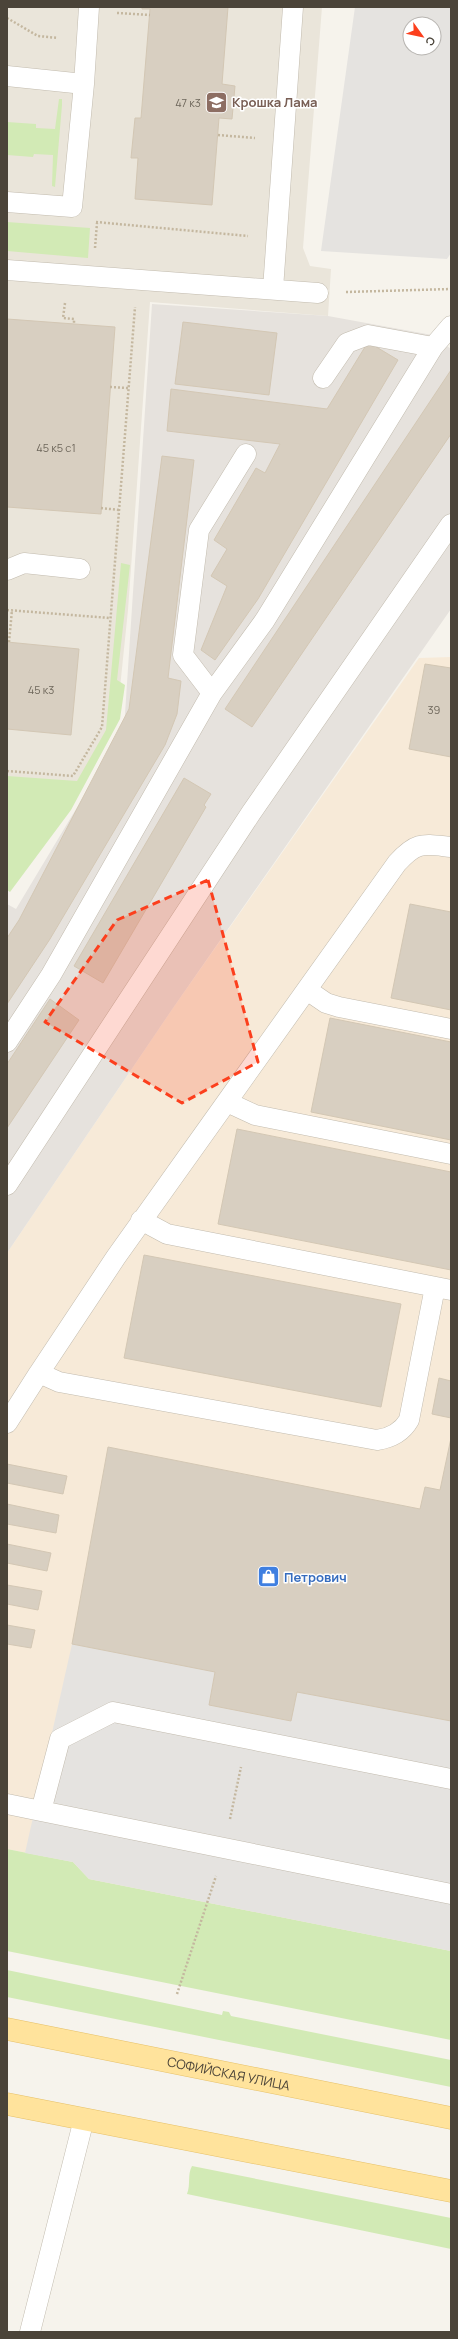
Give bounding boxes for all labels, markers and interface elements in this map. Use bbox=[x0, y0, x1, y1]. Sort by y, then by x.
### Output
north arrow bbox=[402, 16, 442, 56]
text: С bbox=[422, 34, 439, 49]
school or university icon: Крошка Лама bbox=[203, 89, 229, 115]
place label: Крошка Лама bbox=[232, 93, 318, 111]
house number: 47 к3 bbox=[175, 95, 201, 110]
house number: 45 к5 с1 bbox=[36, 440, 76, 455]
house number: 45 к3 bbox=[28, 682, 54, 697]
house number: 39 bbox=[428, 702, 441, 717]
shop icon: Петрович bbox=[255, 1564, 281, 1590]
place label: Петрович bbox=[284, 1568, 347, 1586]
street label: СОФИЙСКАЯ УЛИЦА bbox=[166, 2052, 291, 2094]

